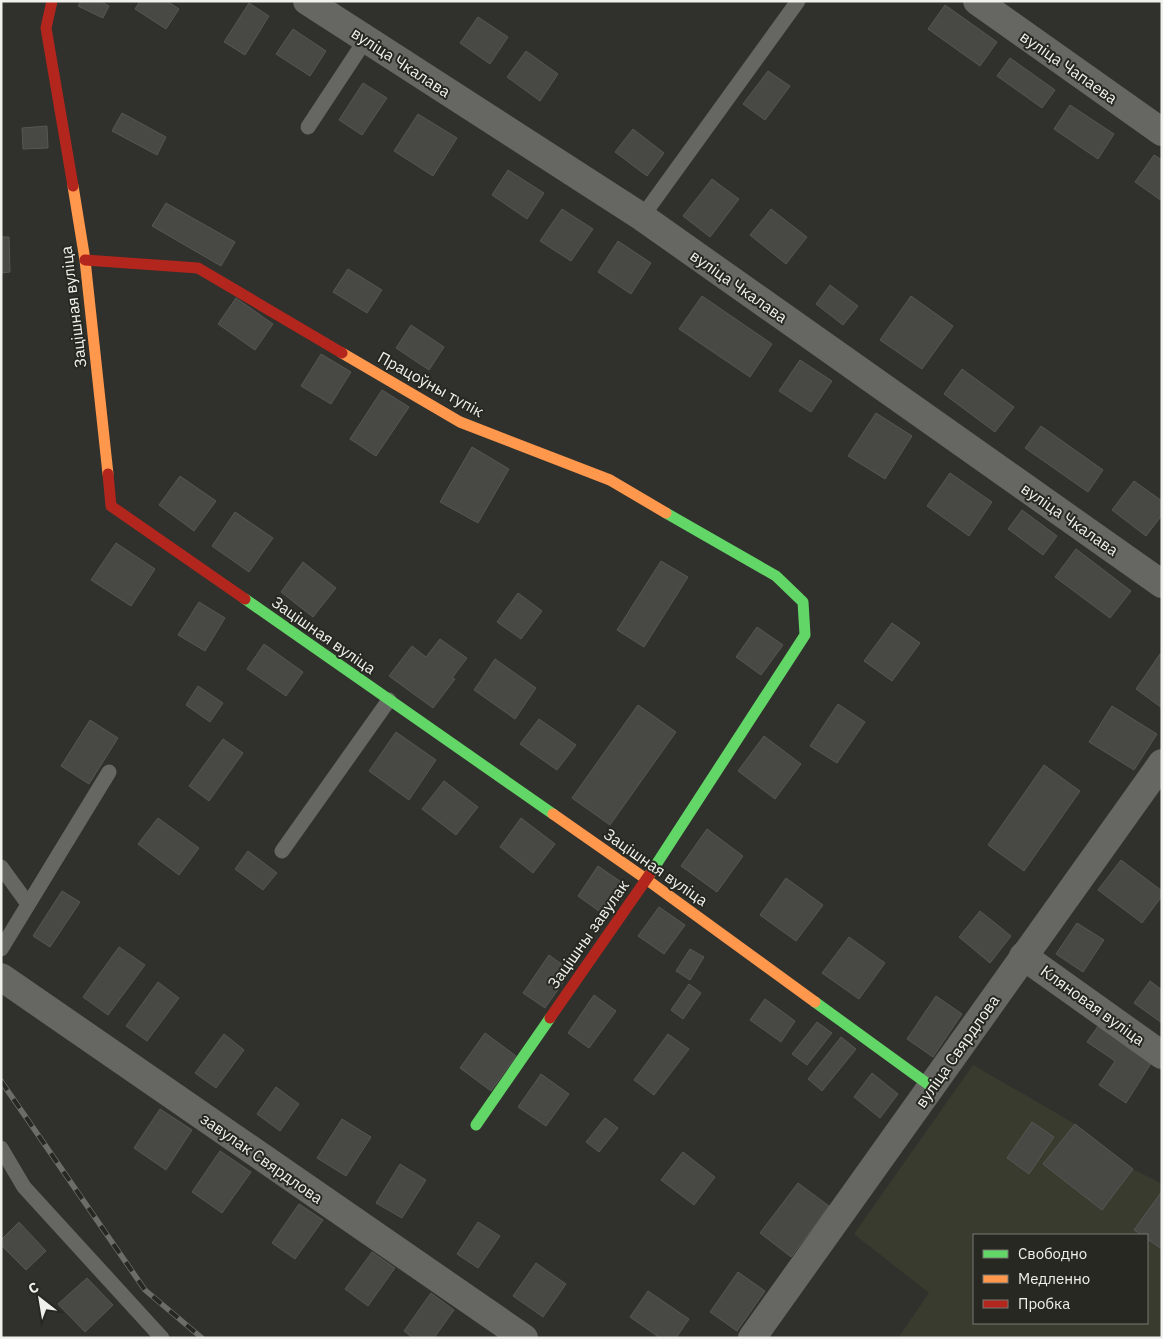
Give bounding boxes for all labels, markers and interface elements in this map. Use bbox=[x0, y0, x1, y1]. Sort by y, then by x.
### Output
street label: вуліца Чкалава bbox=[348, 23, 455, 102]
street label: вуліца Чапаева bbox=[1016, 26, 1122, 108]
street label: Зацішная вуліца bbox=[56, 245, 90, 369]
street label: вуліца Чкалава bbox=[687, 245, 792, 327]
street label: Працоўны тупік bbox=[375, 347, 488, 421]
street label: вуліца Чкалава bbox=[1018, 478, 1123, 560]
street label: Зацішная вуліца bbox=[268, 592, 380, 679]
street label: Зацішная вуліца bbox=[600, 824, 712, 911]
street label: Зацішны завулак bbox=[543, 875, 633, 992]
street label: Кляновая вуліца bbox=[1037, 960, 1149, 1050]
street label: вуліца Свярдлова bbox=[911, 990, 1004, 1111]
street label: завулак Свярдлова bbox=[197, 1108, 327, 1208]
legend bbox=[973, 1234, 1148, 1324]
text: Свободно bbox=[1018, 1244, 1087, 1263]
text: Медленно bbox=[1018, 1269, 1090, 1288]
north arrow bbox=[15, 1274, 65, 1324]
text: С bbox=[25, 1278, 42, 1298]
text: Пробка bbox=[1018, 1294, 1070, 1313]

